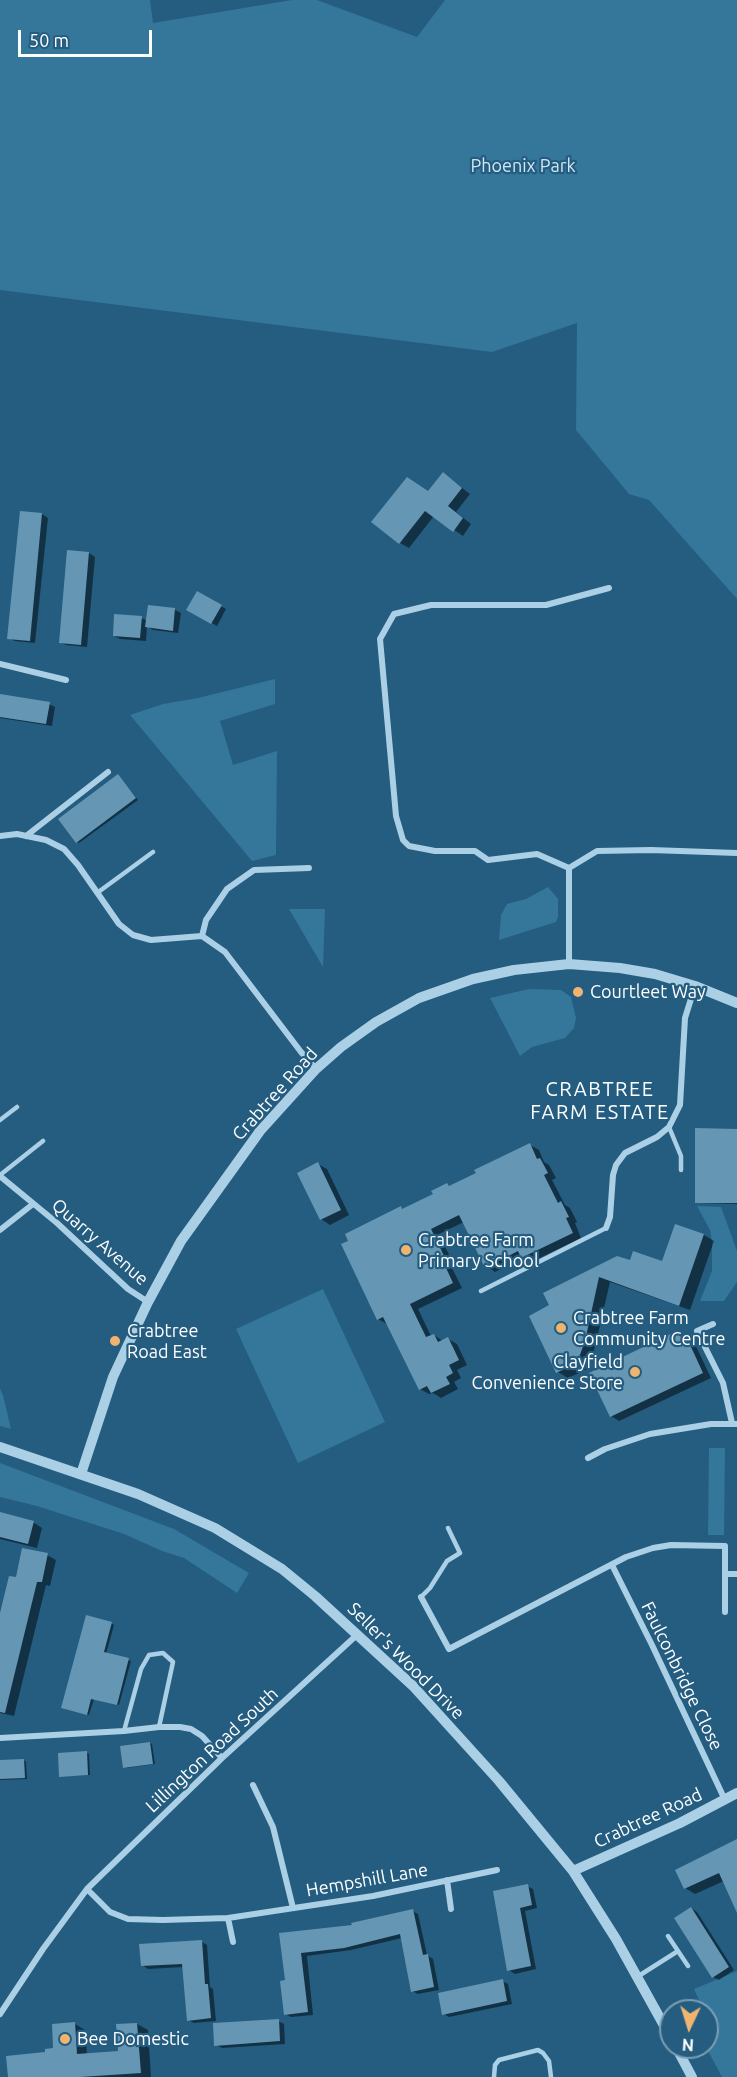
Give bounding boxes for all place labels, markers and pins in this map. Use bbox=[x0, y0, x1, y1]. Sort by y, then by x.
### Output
place label: Courtleet Way bbox=[590, 981, 706, 1003]
marker: Courtleet Way bbox=[571, 985, 585, 999]
place label: Crabtree Farm Primary School bbox=[418, 1229, 539, 1272]
marker: Crabtree Farm Primary School bbox=[399, 1243, 413, 1257]
place label: Crabtree Farm Community Centre bbox=[573, 1307, 725, 1350]
place label: Crabtree Road East bbox=[127, 1320, 207, 1362]
marker: Crabtree Farm Community Centre bbox=[554, 1321, 568, 1335]
marker: Crabtree Road East bbox=[108, 1334, 122, 1348]
place label: Clayfield Convenience Store bbox=[472, 1351, 623, 1394]
marker: Clayfield Convenience Store bbox=[628, 1365, 642, 1379]
place label: Bee Domestic bbox=[77, 2028, 189, 2050]
marker: Bee Domestic bbox=[58, 2032, 72, 2046]

